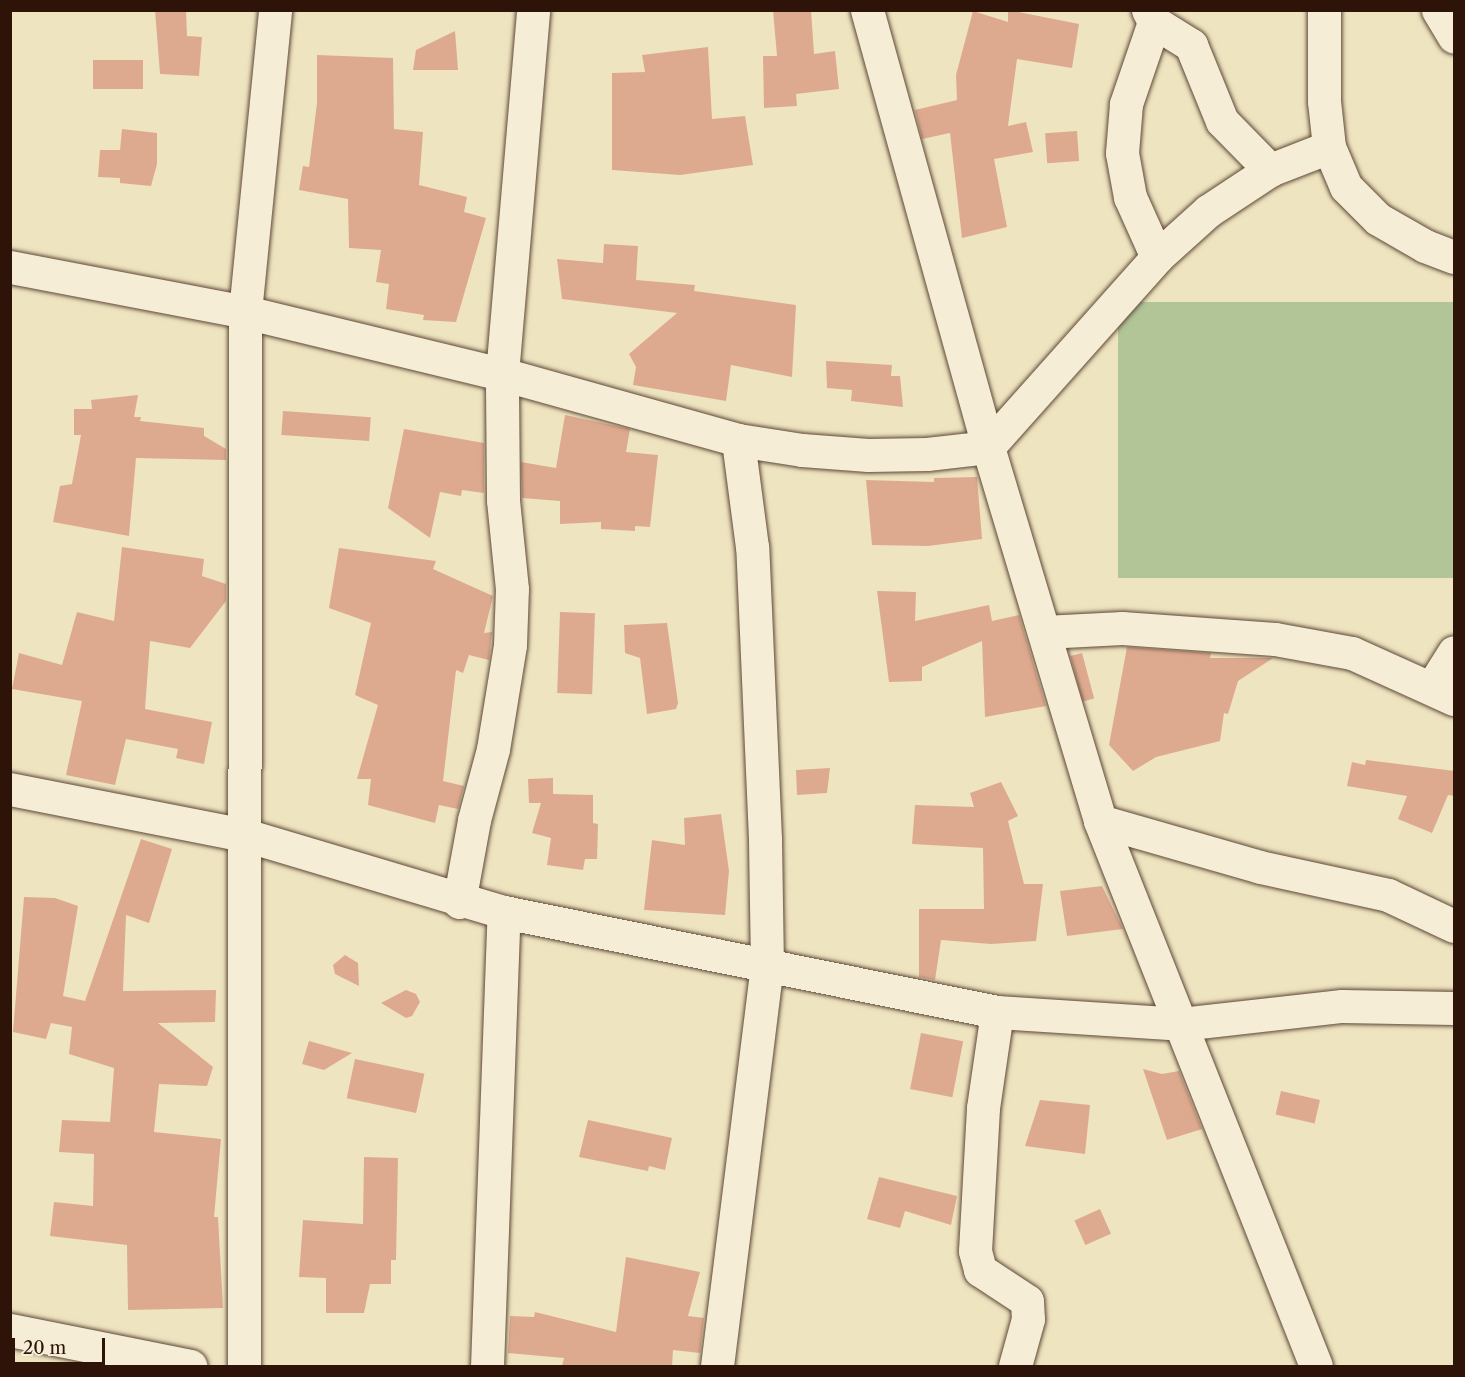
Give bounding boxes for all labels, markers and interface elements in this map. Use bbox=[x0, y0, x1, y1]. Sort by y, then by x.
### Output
scale bar bbox=[15, 1326, 108, 1364]
text: 20 m bbox=[23, 1337, 66, 1359]

